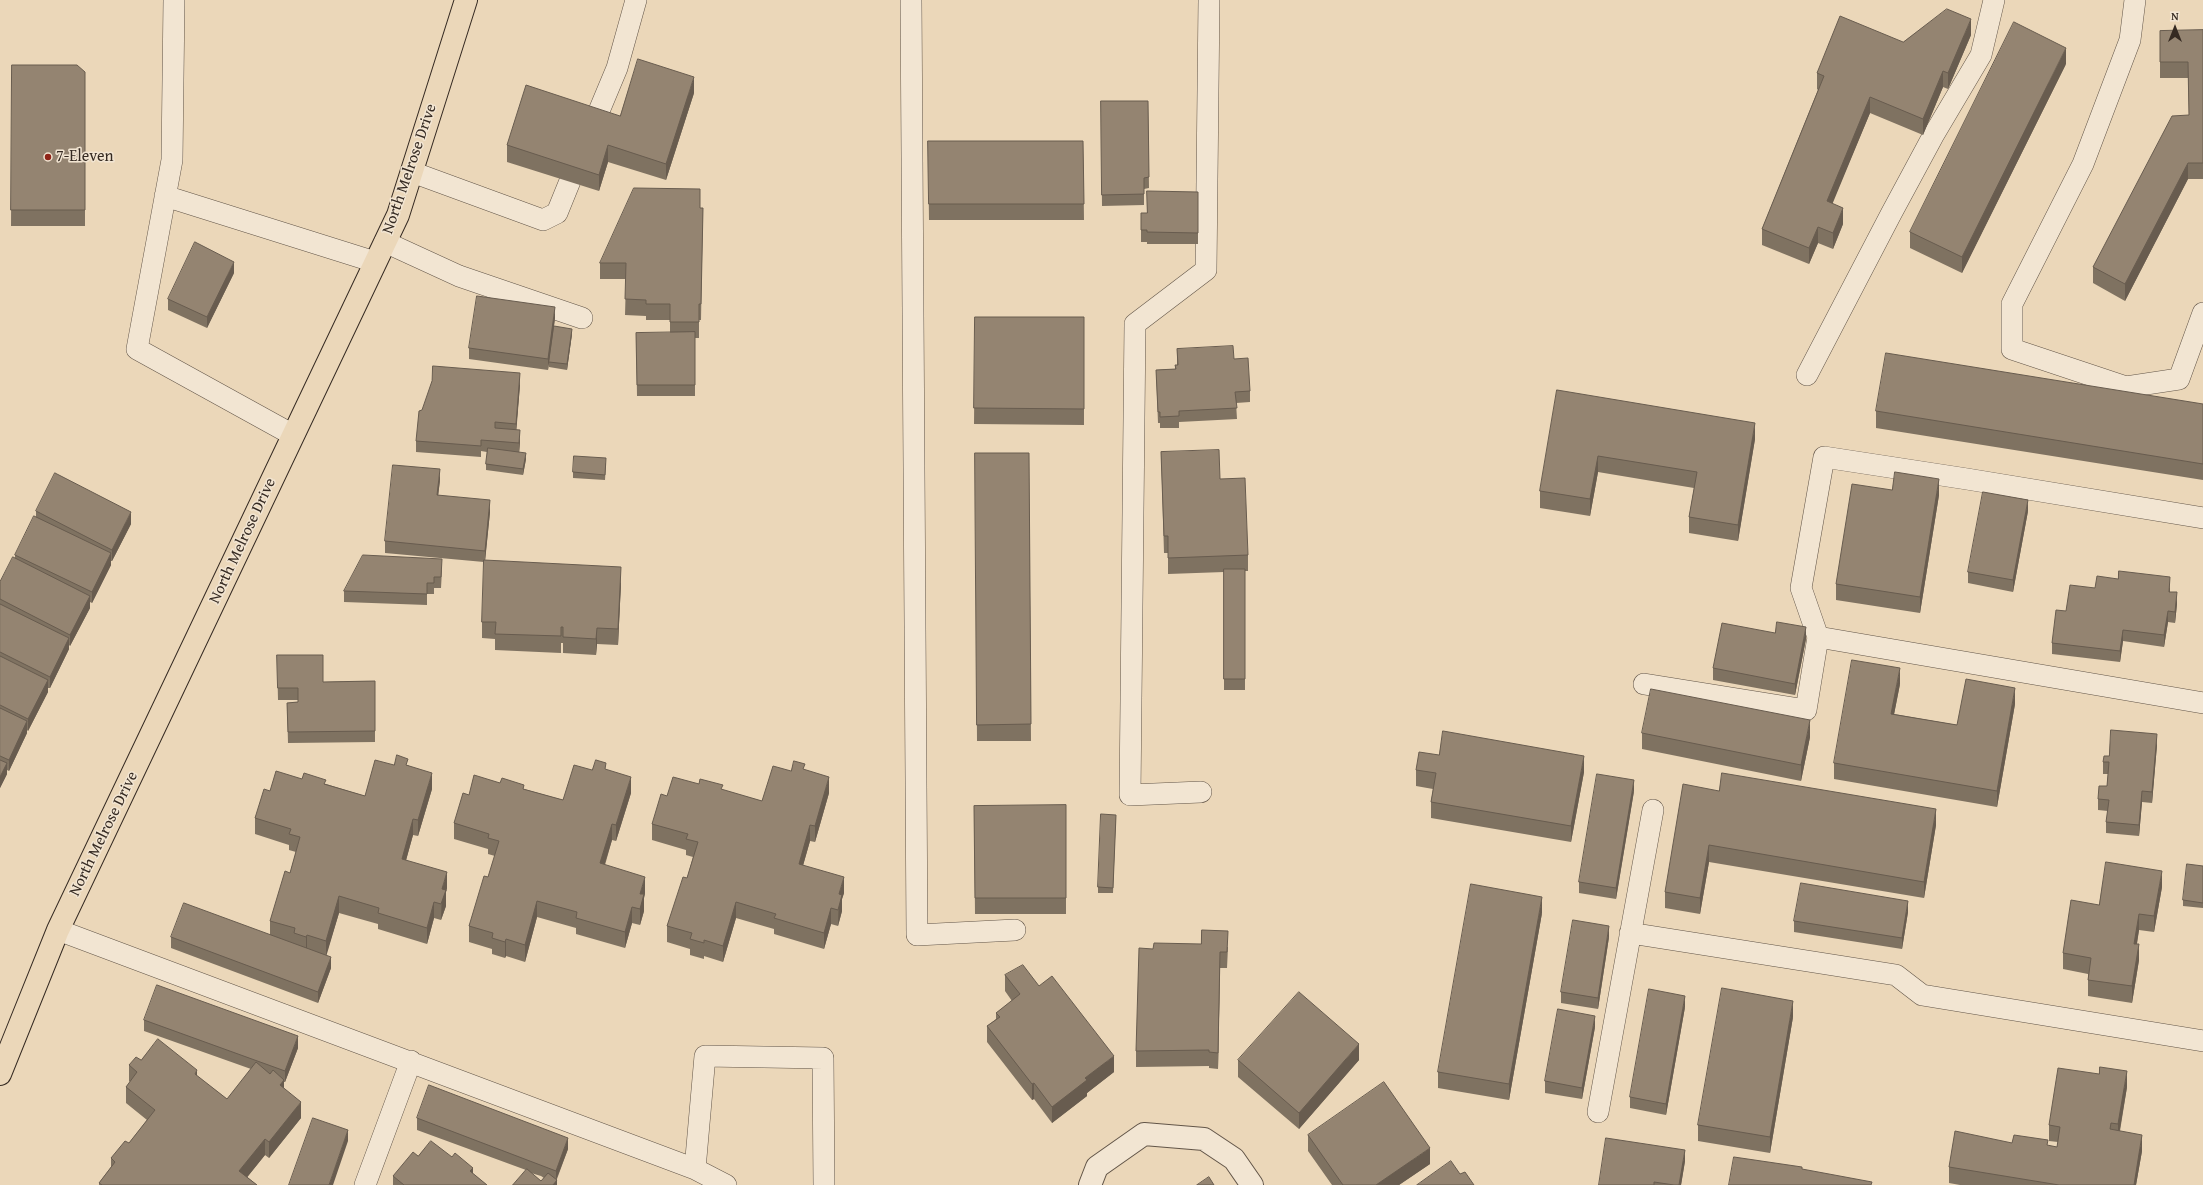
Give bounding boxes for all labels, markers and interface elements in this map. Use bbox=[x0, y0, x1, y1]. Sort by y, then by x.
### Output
north arrow bbox=[2155, 8, 2195, 48]
text: N bbox=[2171, 8, 2179, 24]
street label: North Melrose Drive bbox=[379, 101, 441, 237]
place label: 7-Eleven bbox=[56, 147, 113, 167]
marker: 7-Eleven bbox=[43, 152, 53, 162]
street label: North Melrose Drive bbox=[206, 475, 280, 607]
street label: North Melrose Drive bbox=[65, 769, 143, 899]

